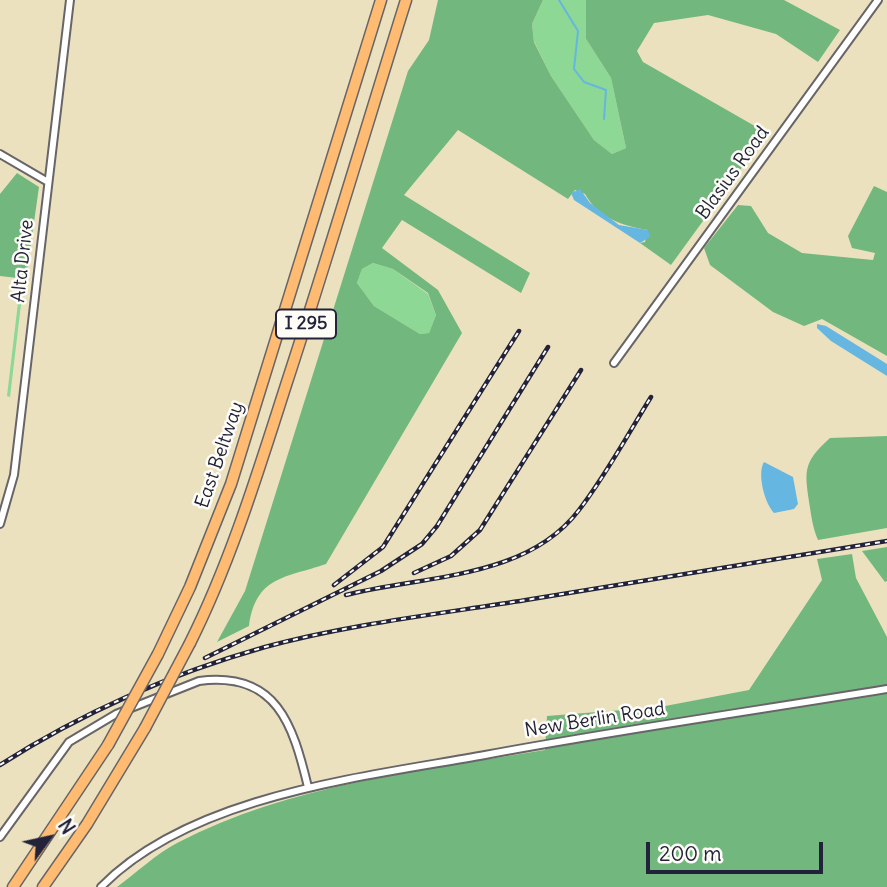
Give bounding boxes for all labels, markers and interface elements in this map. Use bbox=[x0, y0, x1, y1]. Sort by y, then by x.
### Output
street label: Blasius Road bbox=[692, 122, 774, 224]
street label: Alta Drive bbox=[7, 218, 39, 304]
road number: I 295 bbox=[276, 310, 336, 338]
street label: East Beltway bbox=[191, 399, 249, 511]
street label: New Berlin Road bbox=[523, 698, 667, 742]
north arrow bbox=[14, 803, 84, 873]
text: N bbox=[53, 815, 80, 839]
scale bar bbox=[649, 828, 826, 872]
text: 200 m bbox=[659, 840, 722, 867]

